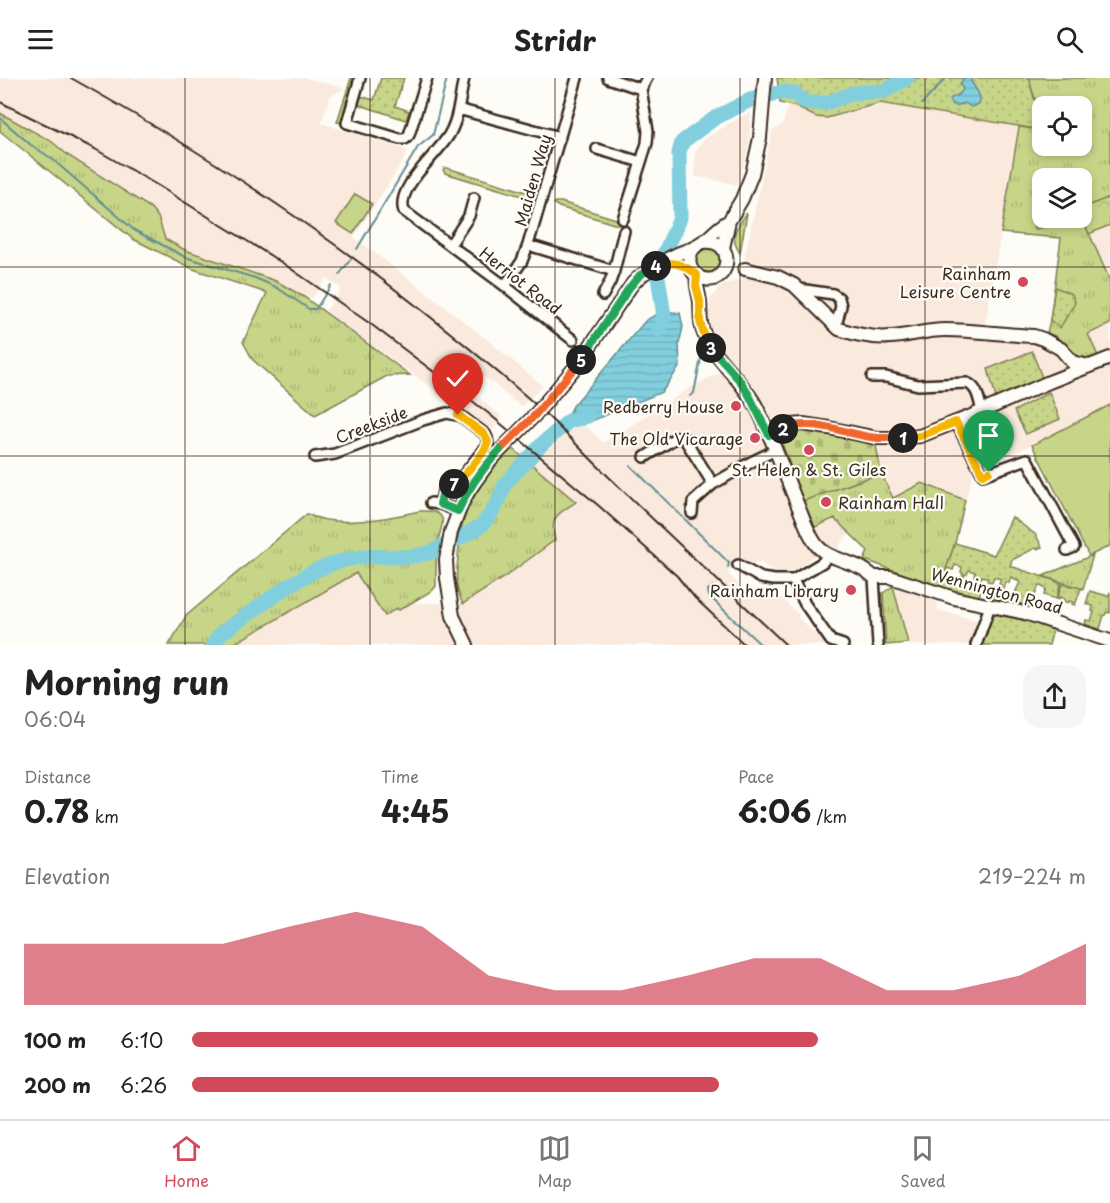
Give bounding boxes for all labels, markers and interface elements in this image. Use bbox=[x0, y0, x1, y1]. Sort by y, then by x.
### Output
text: Stridr bbox=[514, 19, 596, 60]
icon: menu bbox=[24, 23, 57, 56]
icon: search bbox=[1053, 23, 1086, 56]
map controls bbox=[1032, 96, 1092, 228]
button: locate bbox=[1032, 96, 1092, 156]
street label: Maiden Way bbox=[507, 131, 557, 229]
button: layers bbox=[1032, 168, 1092, 228]
street label: Herriot Road bbox=[475, 240, 567, 320]
pin: 4 bbox=[641, 251, 671, 281]
text: 4 bbox=[651, 254, 661, 278]
place label: Rainham Leisure Centre bbox=[900, 261, 1011, 303]
marker: Rainham Leisure Centre bbox=[1016, 275, 1030, 289]
pin: 3 bbox=[696, 333, 726, 363]
text: 3 bbox=[706, 336, 716, 360]
pin: 5 bbox=[566, 345, 596, 375]
text: 5 bbox=[576, 348, 586, 372]
pin bbox=[432, 353, 483, 415]
icon: check bbox=[441, 362, 474, 395]
place label: Redberry House bbox=[603, 394, 724, 418]
street label: Creekside bbox=[332, 399, 410, 449]
marker: Redberry House bbox=[729, 399, 743, 413]
pin bbox=[963, 410, 1014, 472]
pin: 2 bbox=[768, 414, 798, 444]
text: 2 bbox=[777, 417, 789, 441]
icon: arrive bbox=[972, 419, 1005, 452]
pin: 1 bbox=[888, 423, 918, 453]
place label: The Old Vicarage bbox=[610, 426, 743, 450]
text: 1 bbox=[899, 426, 907, 450]
marker: The Old Vicarage bbox=[748, 431, 762, 445]
marker: St. Helen & St. Giles bbox=[802, 443, 816, 457]
place label: St. Helen & St. Giles bbox=[732, 457, 886, 481]
pin: 7 bbox=[439, 469, 469, 499]
text: 7 bbox=[449, 472, 459, 496]
place label: Rainham Hall bbox=[838, 490, 944, 514]
marker: Rainham Hall bbox=[819, 495, 833, 509]
street label: Wennington Road bbox=[929, 561, 1065, 619]
place label: Rainham Library bbox=[710, 578, 839, 602]
marker: Rainham Library bbox=[844, 583, 858, 597]
text: Morning run bbox=[24, 656, 229, 706]
button: share bbox=[1023, 665, 1086, 728]
text: 06:04 bbox=[24, 704, 86, 734]
text: Distance bbox=[24, 764, 91, 788]
text: Time bbox=[381, 764, 419, 788]
text: Pace bbox=[738, 764, 774, 788]
text: 0.78 bbox=[24, 788, 90, 833]
text: 4:45 bbox=[381, 788, 450, 833]
text: 6:06 bbox=[738, 788, 811, 833]
text: km bbox=[90, 804, 119, 828]
text: /km bbox=[811, 804, 847, 828]
text: Elevation bbox=[24, 861, 110, 891]
text: 219–224 m bbox=[978, 861, 1086, 891]
text: 100 m bbox=[24, 1025, 86, 1055]
text: 6:10 bbox=[120, 1025, 163, 1055]
text: 200 m bbox=[24, 1070, 91, 1100]
text: 6:26 bbox=[120, 1070, 167, 1100]
tab: Home bbox=[164, 1132, 209, 1192]
tab: Map bbox=[537, 1132, 572, 1192]
tab: Saved bbox=[900, 1132, 946, 1192]

